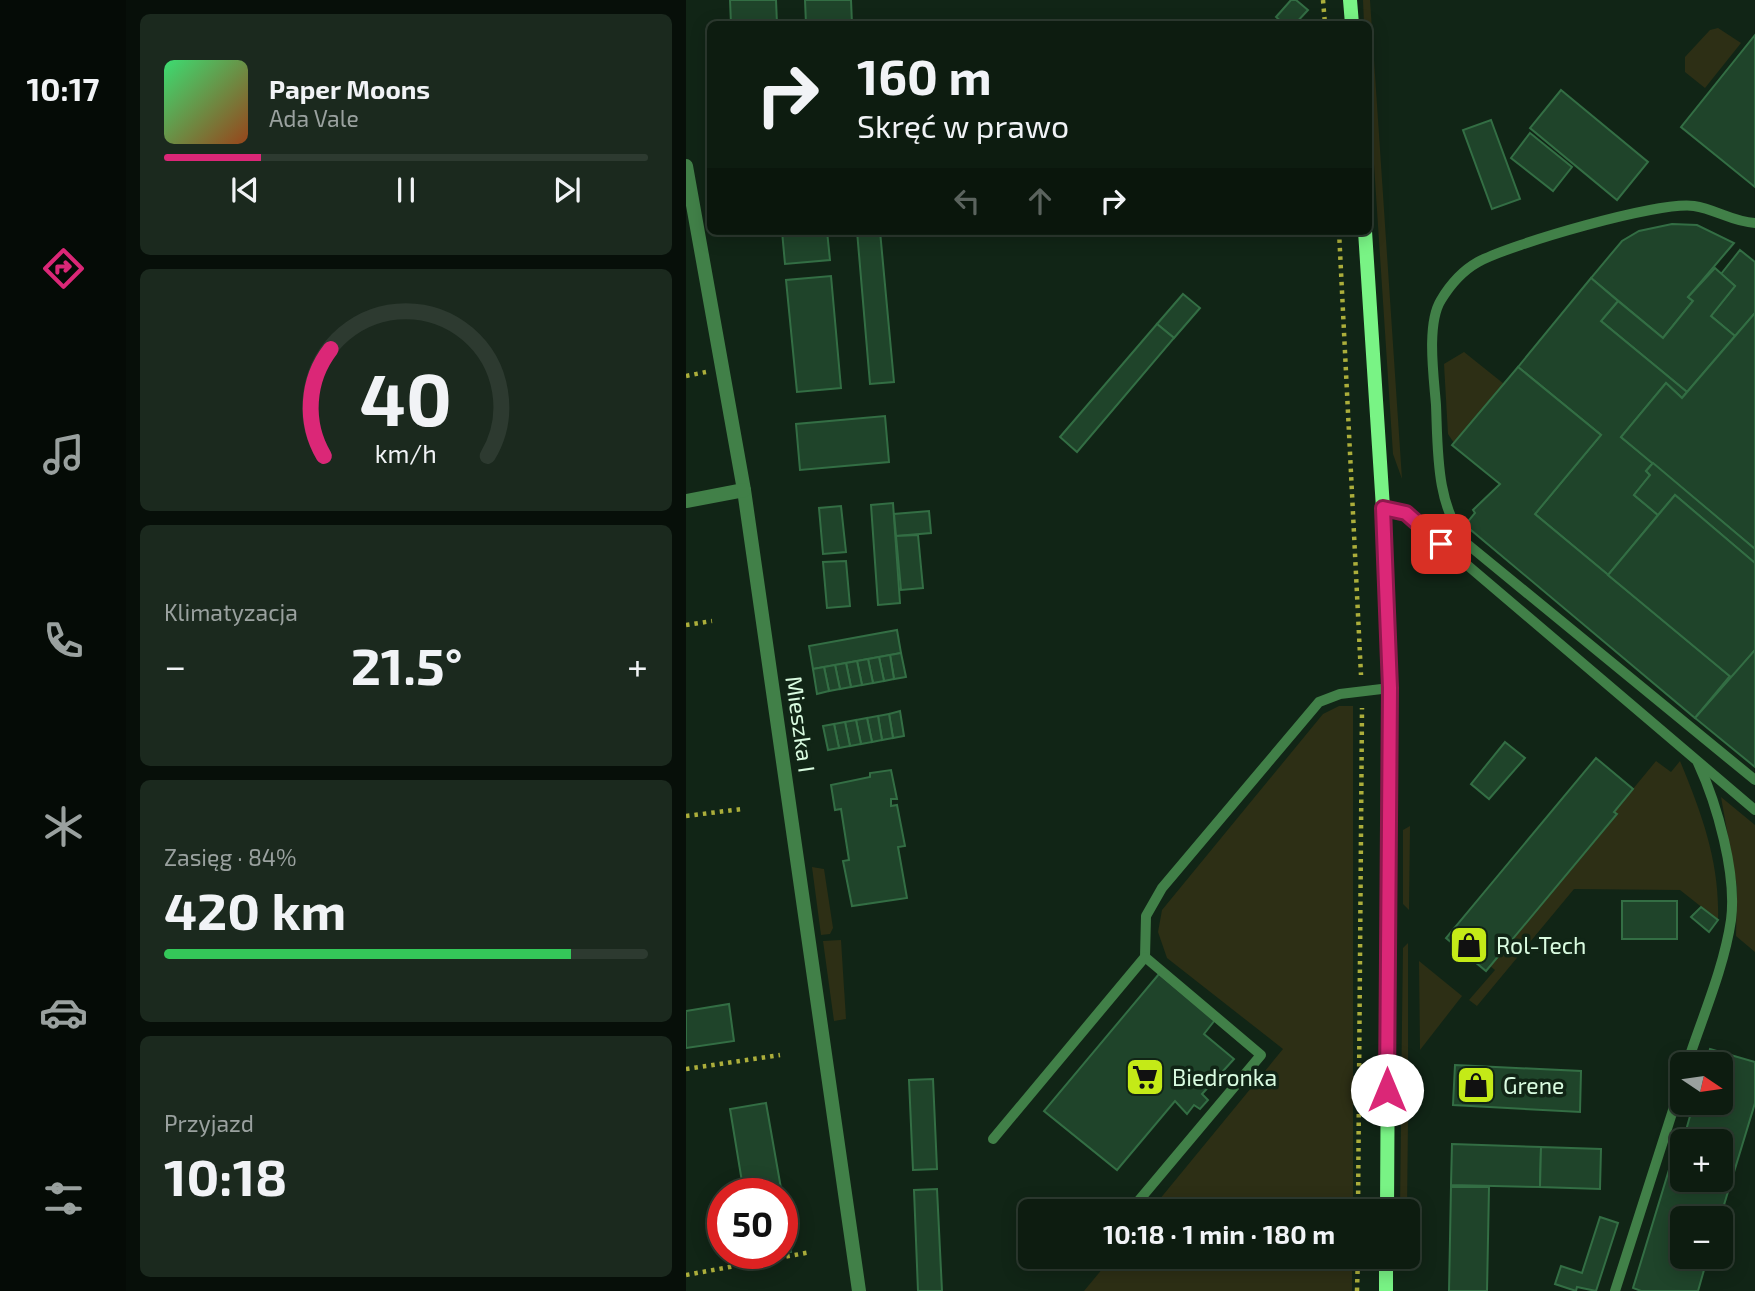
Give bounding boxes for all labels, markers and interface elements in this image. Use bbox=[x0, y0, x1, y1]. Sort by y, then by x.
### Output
text: 160 m bbox=[857, 46, 992, 105]
icon: right bbox=[742, 49, 833, 140]
text: 10:17 bbox=[27, 69, 99, 107]
text: Paper Moons bbox=[269, 73, 430, 104]
text: Ada Vale bbox=[269, 104, 359, 132]
text: Skręć w prawo bbox=[857, 106, 1069, 144]
icon: previous bbox=[226, 171, 264, 209]
icon: pause bbox=[387, 171, 425, 209]
icon: next bbox=[548, 171, 586, 209]
icon: left bbox=[948, 182, 986, 220]
icon: ahead bbox=[1021, 182, 1059, 220]
icon: right bbox=[1094, 182, 1132, 220]
icon: directions bbox=[39, 244, 88, 293]
text: 40 bbox=[360, 354, 452, 442]
icon: music bbox=[39, 430, 88, 479]
text: km/h bbox=[375, 438, 437, 468]
pin bbox=[1411, 514, 1471, 574]
icon: arrive bbox=[1422, 525, 1460, 563]
text: Klimatyzacja bbox=[164, 598, 298, 626]
icon: phone bbox=[39, 616, 88, 665]
text: 21.5° bbox=[351, 633, 463, 695]
text: − bbox=[164, 642, 186, 688]
text: + bbox=[627, 642, 648, 688]
street label: Mieszka I bbox=[780, 674, 822, 774]
icon: climate bbox=[39, 802, 88, 851]
text: Zasięg · 84% bbox=[164, 843, 297, 871]
text: 420 km bbox=[164, 878, 346, 940]
shop icon: Rol-Tech bbox=[1448, 924, 1490, 966]
place label: Rol-Tech bbox=[1496, 931, 1586, 959]
icon: car bbox=[39, 988, 88, 1037]
north arrow bbox=[1670, 1052, 1732, 1115]
map controls bbox=[1670, 1052, 1733, 1269]
position arrow bbox=[1350, 1053, 1424, 1127]
supermarket icon: Biedronka bbox=[1124, 1056, 1166, 1098]
place label: Biedronka bbox=[1172, 1063, 1277, 1091]
shop icon: Grene bbox=[1455, 1064, 1497, 1106]
place label: Grene bbox=[1503, 1071, 1564, 1099]
text: Przyjazd bbox=[164, 1109, 254, 1137]
button: + bbox=[1670, 1129, 1733, 1192]
text: 10:18 bbox=[164, 1144, 288, 1206]
icon: filters bbox=[39, 1174, 88, 1223]
speed limit sign: 50 bbox=[707, 1178, 798, 1269]
button: − bbox=[1670, 1206, 1733, 1269]
text: 10:18 · 1 min · 180 m bbox=[1103, 1218, 1335, 1249]

